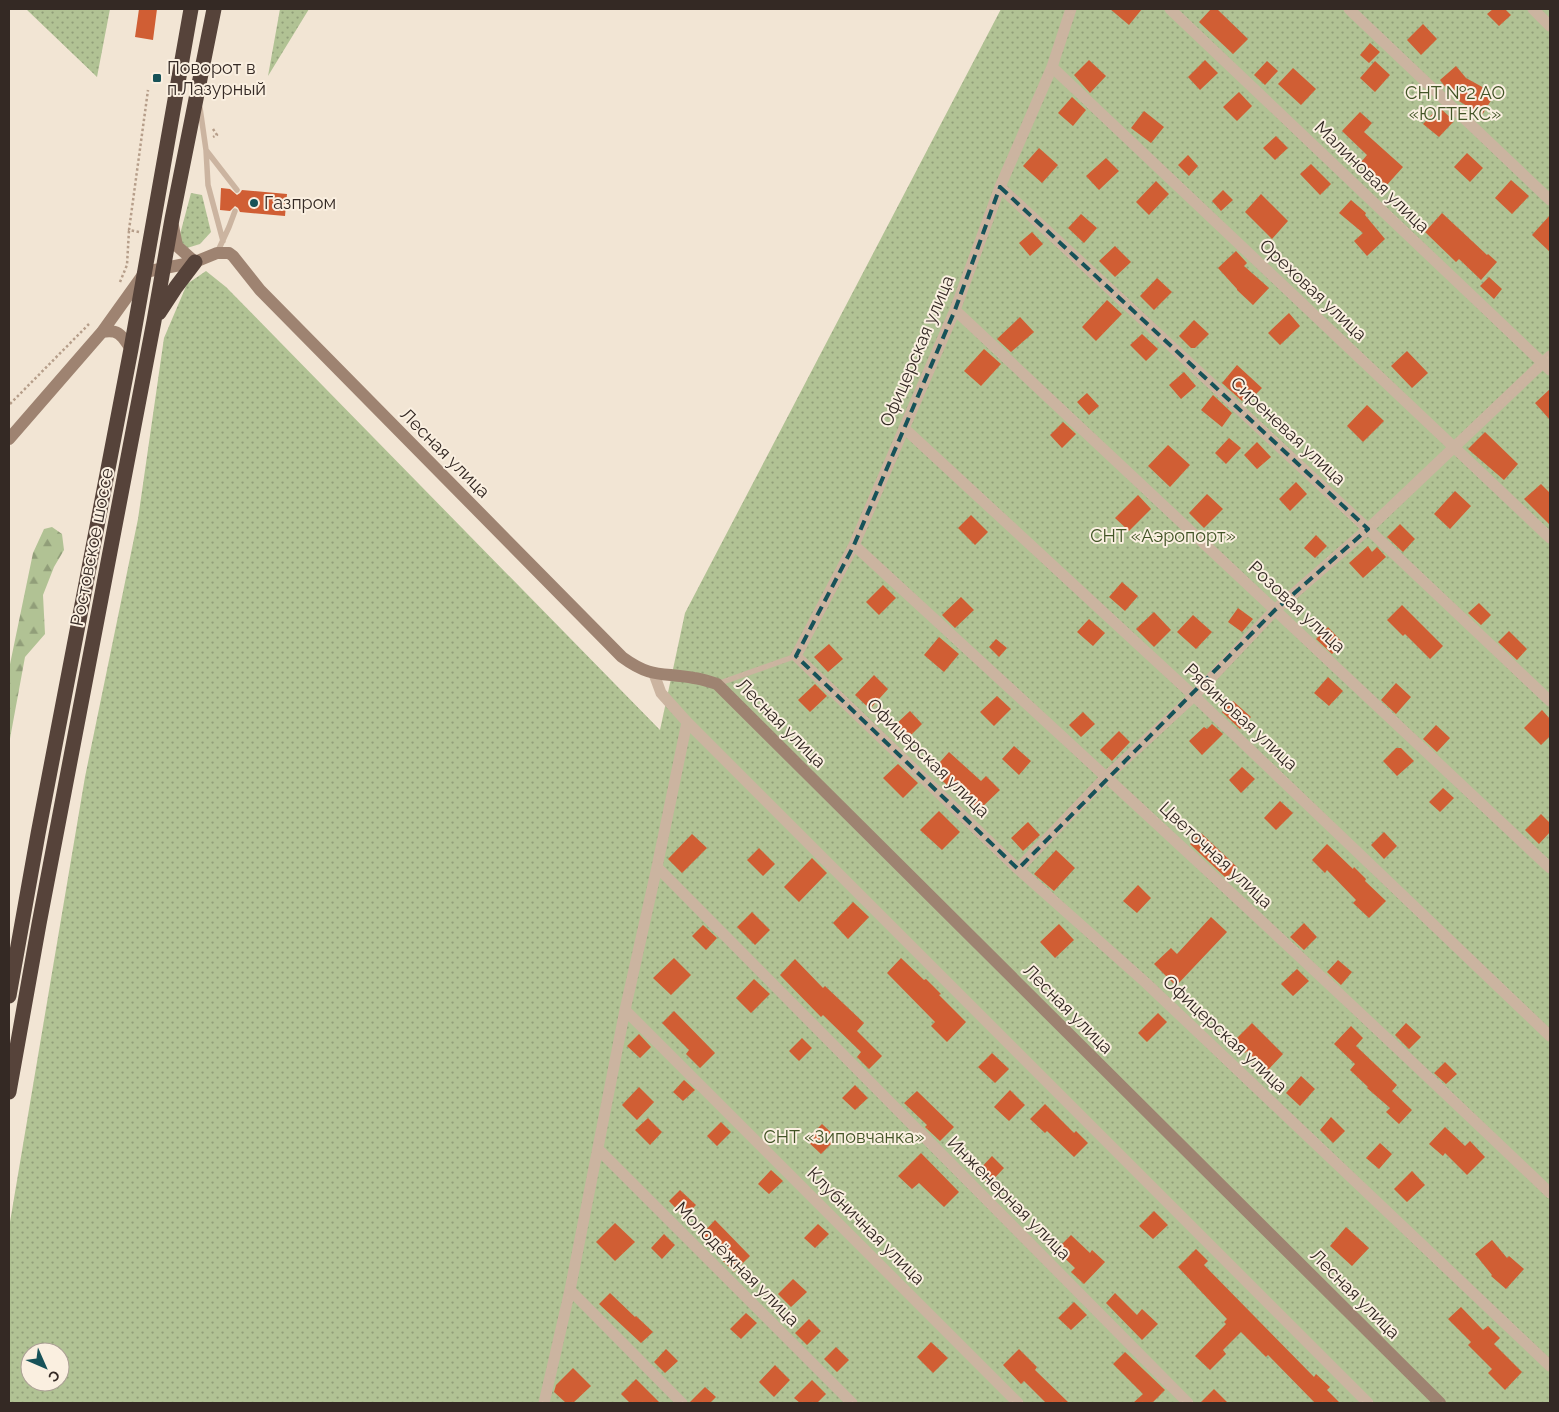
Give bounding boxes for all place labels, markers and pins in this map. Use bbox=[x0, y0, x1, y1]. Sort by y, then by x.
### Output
place label: Поворот в п.Лазурный bbox=[167, 57, 266, 99]
marker: Поворот в п.Лазурный bbox=[151, 72, 163, 84]
place label: Газпром bbox=[264, 192, 336, 213]
marker: Газпром bbox=[248, 197, 260, 209]

